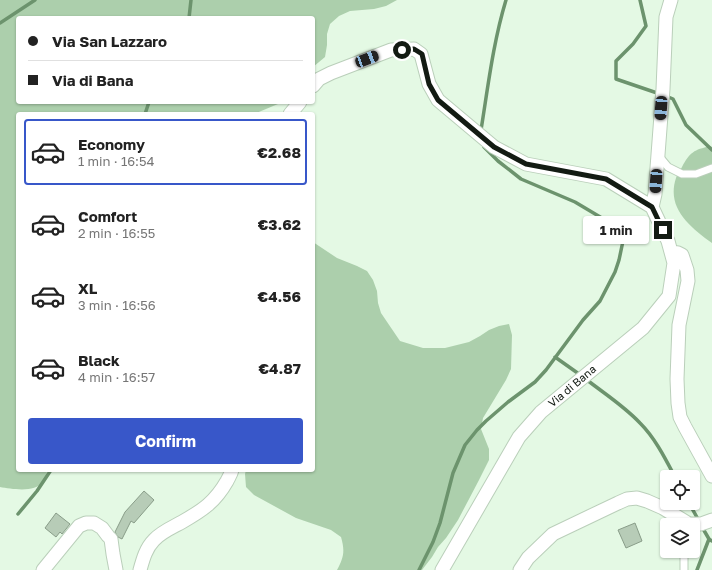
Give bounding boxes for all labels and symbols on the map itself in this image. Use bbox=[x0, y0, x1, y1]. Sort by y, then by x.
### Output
route start bbox=[393, 41, 411, 59]
car bbox=[354, 49, 380, 69]
car bbox=[654, 96, 668, 120]
car bbox=[649, 169, 663, 193]
callout: 1 min bbox=[583, 216, 649, 244]
route end bbox=[654, 221, 672, 239]
street label: Via di Bana bbox=[545, 362, 598, 409]

